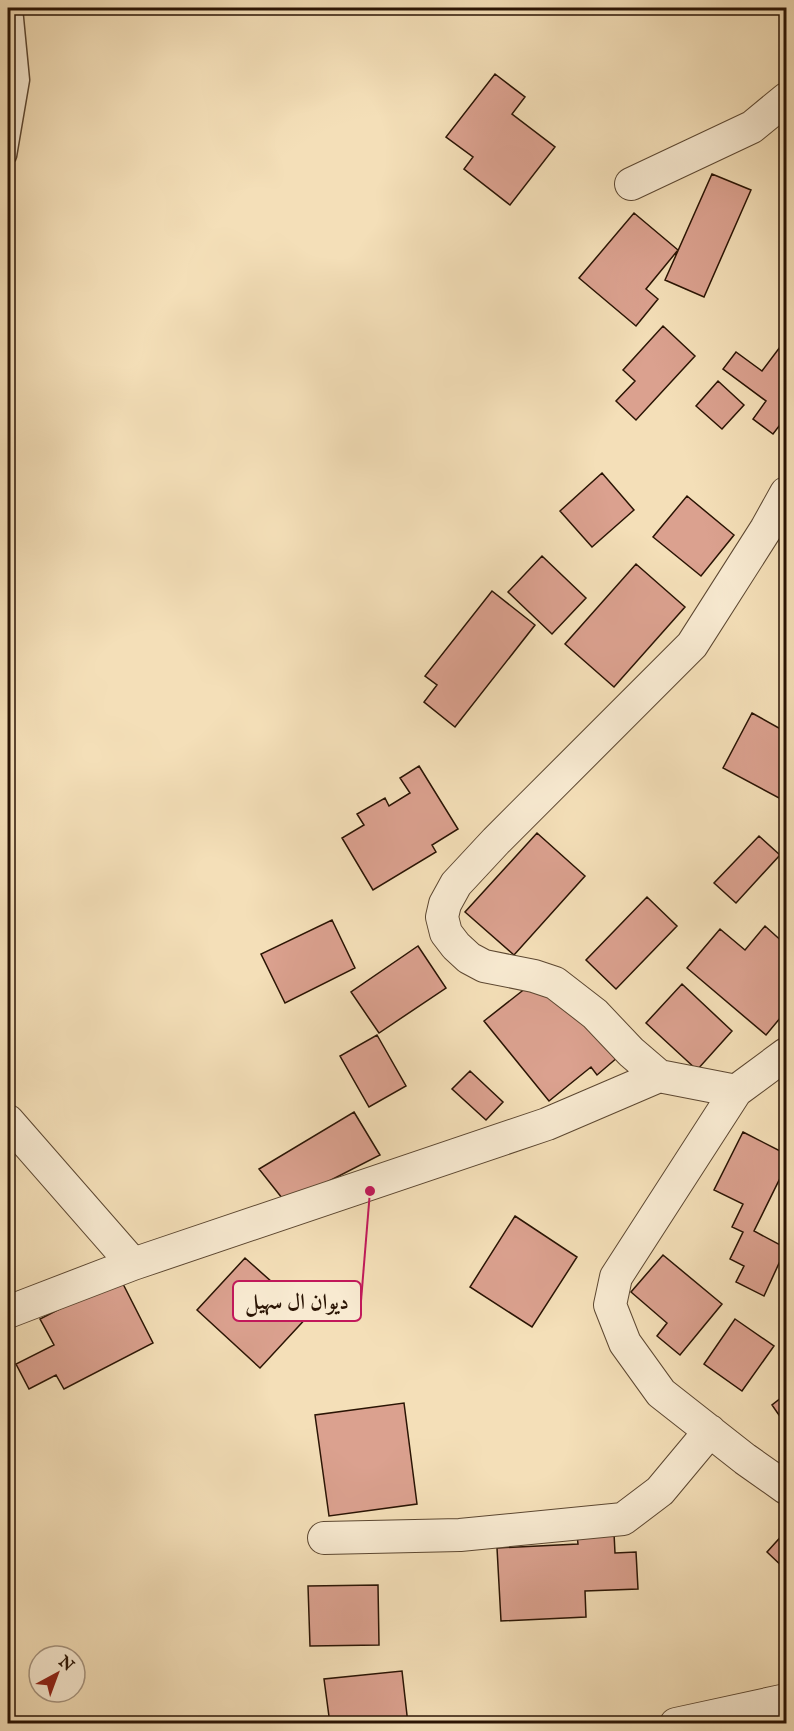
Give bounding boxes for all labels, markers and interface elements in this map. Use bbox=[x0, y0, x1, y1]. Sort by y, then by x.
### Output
callout: ديوان ال سهيل bbox=[233, 1281, 361, 1321]
text: ديوان ال سهيل bbox=[245, 1289, 349, 1317]
north arrow bbox=[27, 1644, 87, 1704]
text: N bbox=[53, 1651, 77, 1676]

